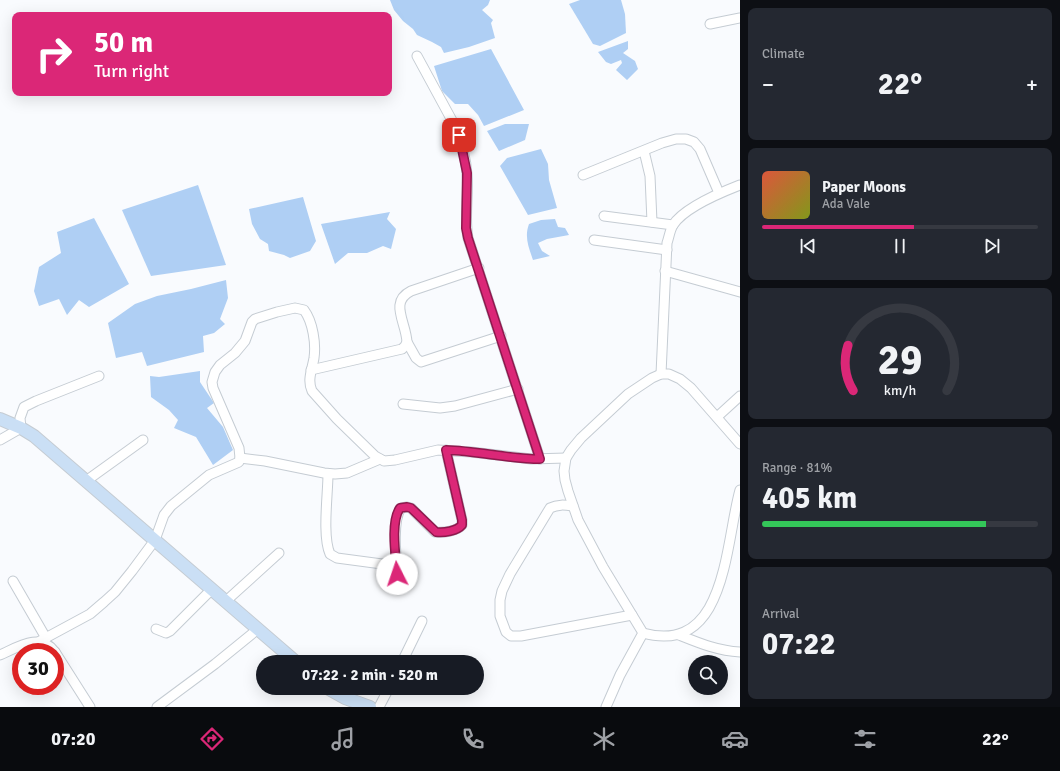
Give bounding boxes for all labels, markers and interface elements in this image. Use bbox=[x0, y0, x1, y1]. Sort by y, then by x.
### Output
text: 50 m bbox=[94, 26, 153, 60]
icon: right bbox=[28, 28, 80, 80]
text: Climate bbox=[762, 46, 805, 62]
text: Turn right bbox=[94, 60, 169, 82]
text: 22° bbox=[878, 66, 922, 103]
text: − bbox=[762, 71, 774, 98]
text: + bbox=[1026, 71, 1038, 98]
pin bbox=[442, 118, 476, 152]
icon: arrive bbox=[448, 124, 470, 146]
text: Paper Moons bbox=[822, 178, 906, 196]
text: Ada Vale bbox=[822, 196, 870, 212]
icon: previous bbox=[797, 235, 819, 257]
icon: pause bbox=[889, 235, 911, 257]
icon: next bbox=[981, 235, 1003, 257]
text: 29 bbox=[878, 335, 922, 386]
text: km/h bbox=[884, 382, 916, 399]
text: Range · 81% bbox=[762, 460, 832, 476]
text: 405 km bbox=[762, 480, 857, 517]
position arrow bbox=[376, 553, 418, 595]
text: Arrival bbox=[762, 606, 799, 622]
text: 07:22 bbox=[762, 626, 836, 663]
speed limit sign: 30 bbox=[12, 643, 64, 695]
map controls bbox=[688, 655, 728, 695]
button: search bbox=[688, 655, 728, 695]
text: 07:22 · 2 min · 520 m bbox=[302, 666, 438, 684]
icon: directions bbox=[198, 725, 226, 753]
icon: music bbox=[329, 725, 357, 753]
icon: phone bbox=[459, 725, 487, 753]
icon: climate bbox=[590, 725, 618, 753]
icon: car bbox=[721, 725, 749, 753]
icon: filters bbox=[851, 725, 879, 753]
text: 07:20 bbox=[51, 728, 96, 750]
text: 22° bbox=[982, 728, 1009, 750]

